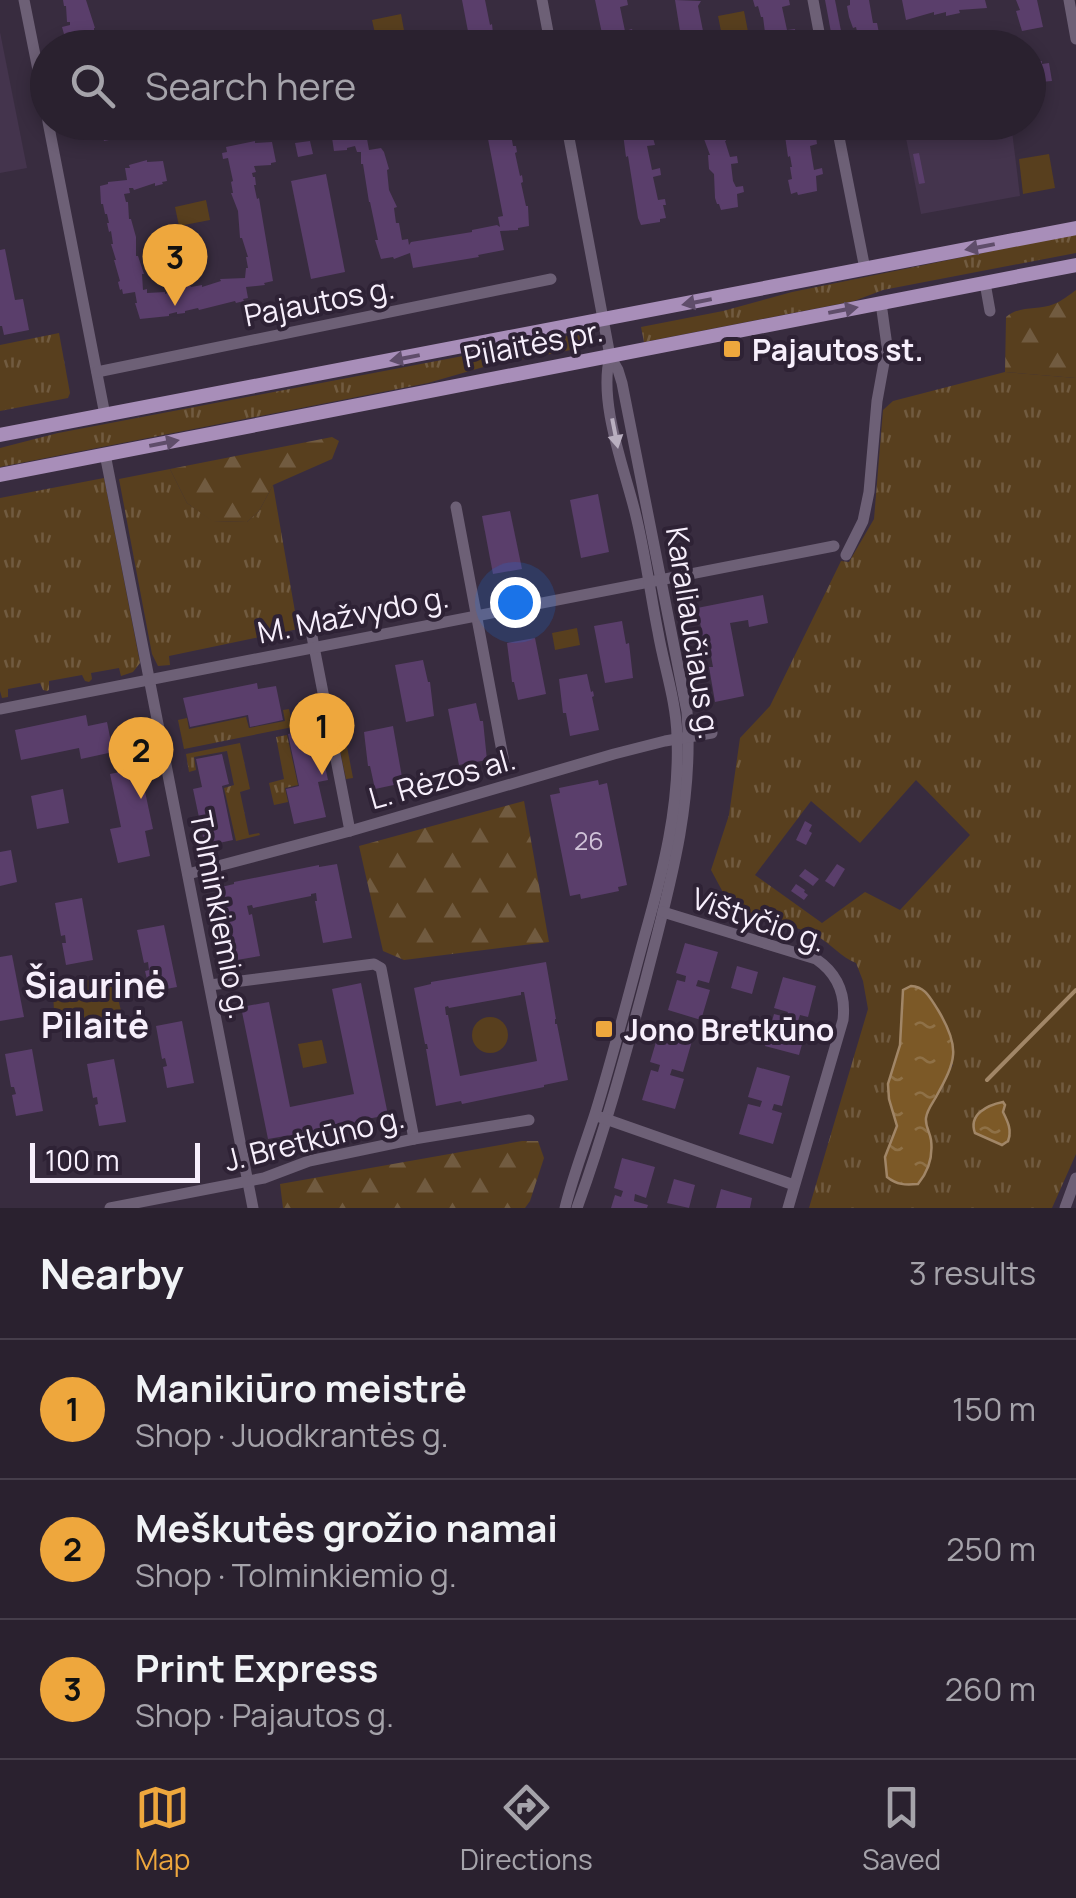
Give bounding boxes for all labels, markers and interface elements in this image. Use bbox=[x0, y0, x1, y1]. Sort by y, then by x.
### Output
search box bbox=[30, 30, 1046, 140]
icon: search bbox=[65, 58, 120, 113]
text: Search here bbox=[145, 59, 356, 111]
pin: 3 bbox=[142, 224, 208, 306]
one-way arrow bbox=[964, 239, 995, 255]
street label: Pajautos g. bbox=[240, 266, 398, 336]
one-way arrow bbox=[681, 295, 712, 310]
one-way arrow bbox=[828, 302, 859, 318]
street label: Pilaitės pr. bbox=[460, 309, 606, 377]
place label: Pajautos st. bbox=[752, 329, 924, 370]
marker: Pajautos st. bbox=[721, 338, 743, 360]
one-way arrow bbox=[389, 351, 420, 366]
one-way arrow bbox=[608, 418, 624, 449]
one-way arrow bbox=[149, 435, 181, 450]
street label: Karaliaučiaus g. bbox=[657, 524, 731, 742]
street label: M. Mažvydo g. bbox=[254, 575, 452, 653]
your location bbox=[490, 577, 541, 628]
pin: 1 bbox=[290, 692, 354, 775]
pin: 2 bbox=[108, 716, 174, 799]
street label: L. Rėzos al. bbox=[364, 738, 520, 818]
street label: Tolminkiemio g. bbox=[181, 808, 261, 1022]
house number: 26 bbox=[574, 823, 604, 858]
street label: Vištyčio g. bbox=[686, 877, 832, 961]
district label: Šiaurinė Pilaitė bbox=[24, 961, 166, 1049]
place label: Jono Bretkūno bbox=[624, 1009, 834, 1050]
marker: Jono Bretkūno bbox=[593, 1018, 615, 1040]
street label: J. Bretkūno g. bbox=[220, 1096, 408, 1180]
scale bar bbox=[30, 1138, 200, 1182]
text: 100 m bbox=[45, 1141, 119, 1179]
text: Nearby bbox=[40, 1244, 184, 1302]
text: 3 results bbox=[909, 1251, 1036, 1295]
text: Manikiūro meistrė bbox=[135, 1361, 467, 1413]
text: 1 bbox=[65, 1387, 80, 1431]
text: 150 m bbox=[952, 1387, 1036, 1431]
text: Shop · Juodkrantės g. bbox=[135, 1413, 449, 1457]
text: Meškutės grožio namai bbox=[135, 1501, 558, 1553]
text: 2 bbox=[63, 1527, 82, 1571]
text: 250 m bbox=[946, 1527, 1036, 1571]
text: Shop · Tolminkiemio g. bbox=[135, 1553, 457, 1597]
text: Print Express bbox=[135, 1641, 378, 1693]
text: 3 bbox=[63, 1667, 82, 1711]
text: 260 m bbox=[945, 1667, 1036, 1711]
text: Shop · Pajautos g. bbox=[135, 1693, 394, 1737]
tab: Map bbox=[135, 1780, 190, 1878]
tab: Directions bbox=[460, 1780, 593, 1878]
tab: Saved bbox=[862, 1780, 941, 1878]

